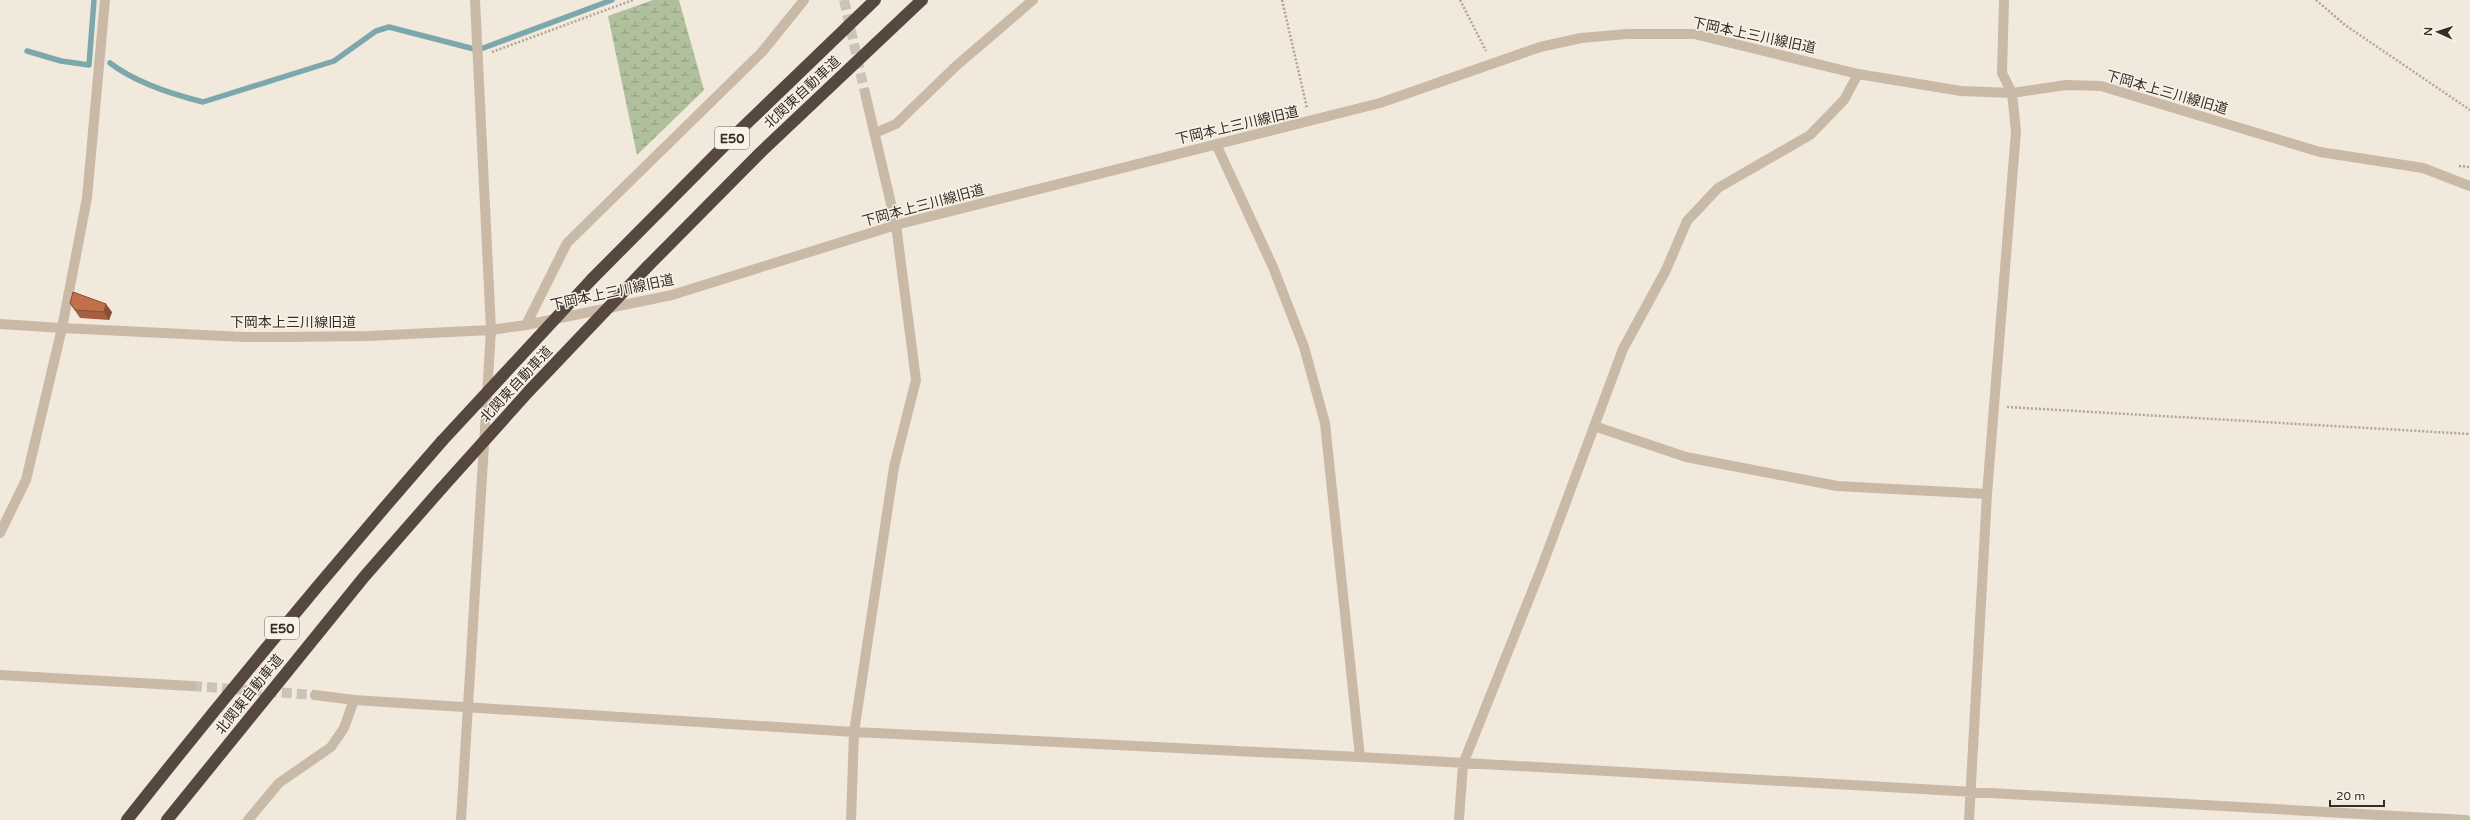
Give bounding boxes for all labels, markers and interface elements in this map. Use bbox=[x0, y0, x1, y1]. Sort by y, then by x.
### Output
north arrow bbox=[2418, 12, 2458, 52]
street label: 下岡本上三川線旧道 bbox=[1691, 14, 1817, 57]
text: N bbox=[2422, 27, 2435, 36]
street label: 北関東自動車道 bbox=[761, 53, 844, 132]
street label: 下岡本上三川線旧道 bbox=[2104, 67, 2230, 118]
street label: 下岡本上三川線旧道 bbox=[1174, 103, 1300, 148]
road number: E50 bbox=[715, 127, 749, 149]
street label: 下岡本上三川線旧道 bbox=[860, 181, 986, 230]
street label: 下岡本上三川線旧道 bbox=[549, 271, 675, 314]
street label: 下岡本上三川線旧道 bbox=[230, 314, 356, 331]
street label: 北関東自動車道 bbox=[477, 343, 556, 426]
road number: E50 bbox=[265, 617, 299, 639]
street label: 北関東自動車道 bbox=[212, 651, 287, 738]
scale bar bbox=[2330, 782, 2384, 808]
text: 20 m bbox=[2336, 789, 2365, 803]

